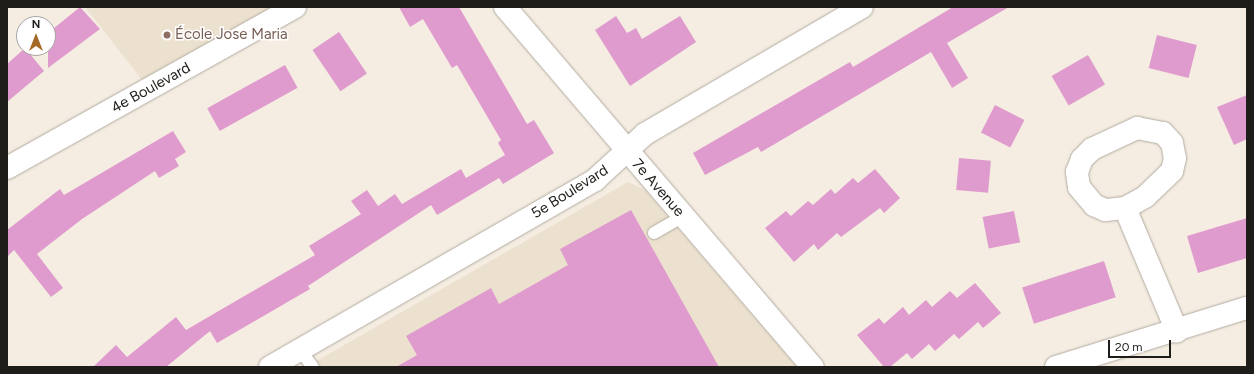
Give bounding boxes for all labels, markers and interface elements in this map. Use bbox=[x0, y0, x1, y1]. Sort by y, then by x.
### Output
north arrow bbox=[16, 16, 56, 56]
text: N bbox=[32, 18, 40, 31]
place label: École Jose Maria bbox=[175, 26, 288, 44]
marker: École Jose Maria bbox=[162, 30, 172, 40]
street label: 4e Boulevard bbox=[108, 59, 194, 117]
street label: 7e Avenue bbox=[628, 155, 688, 221]
street label: 5e Boulevard bbox=[528, 161, 612, 223]
scale bar bbox=[1110, 332, 1173, 358]
text: 20 m bbox=[1115, 340, 1143, 354]

